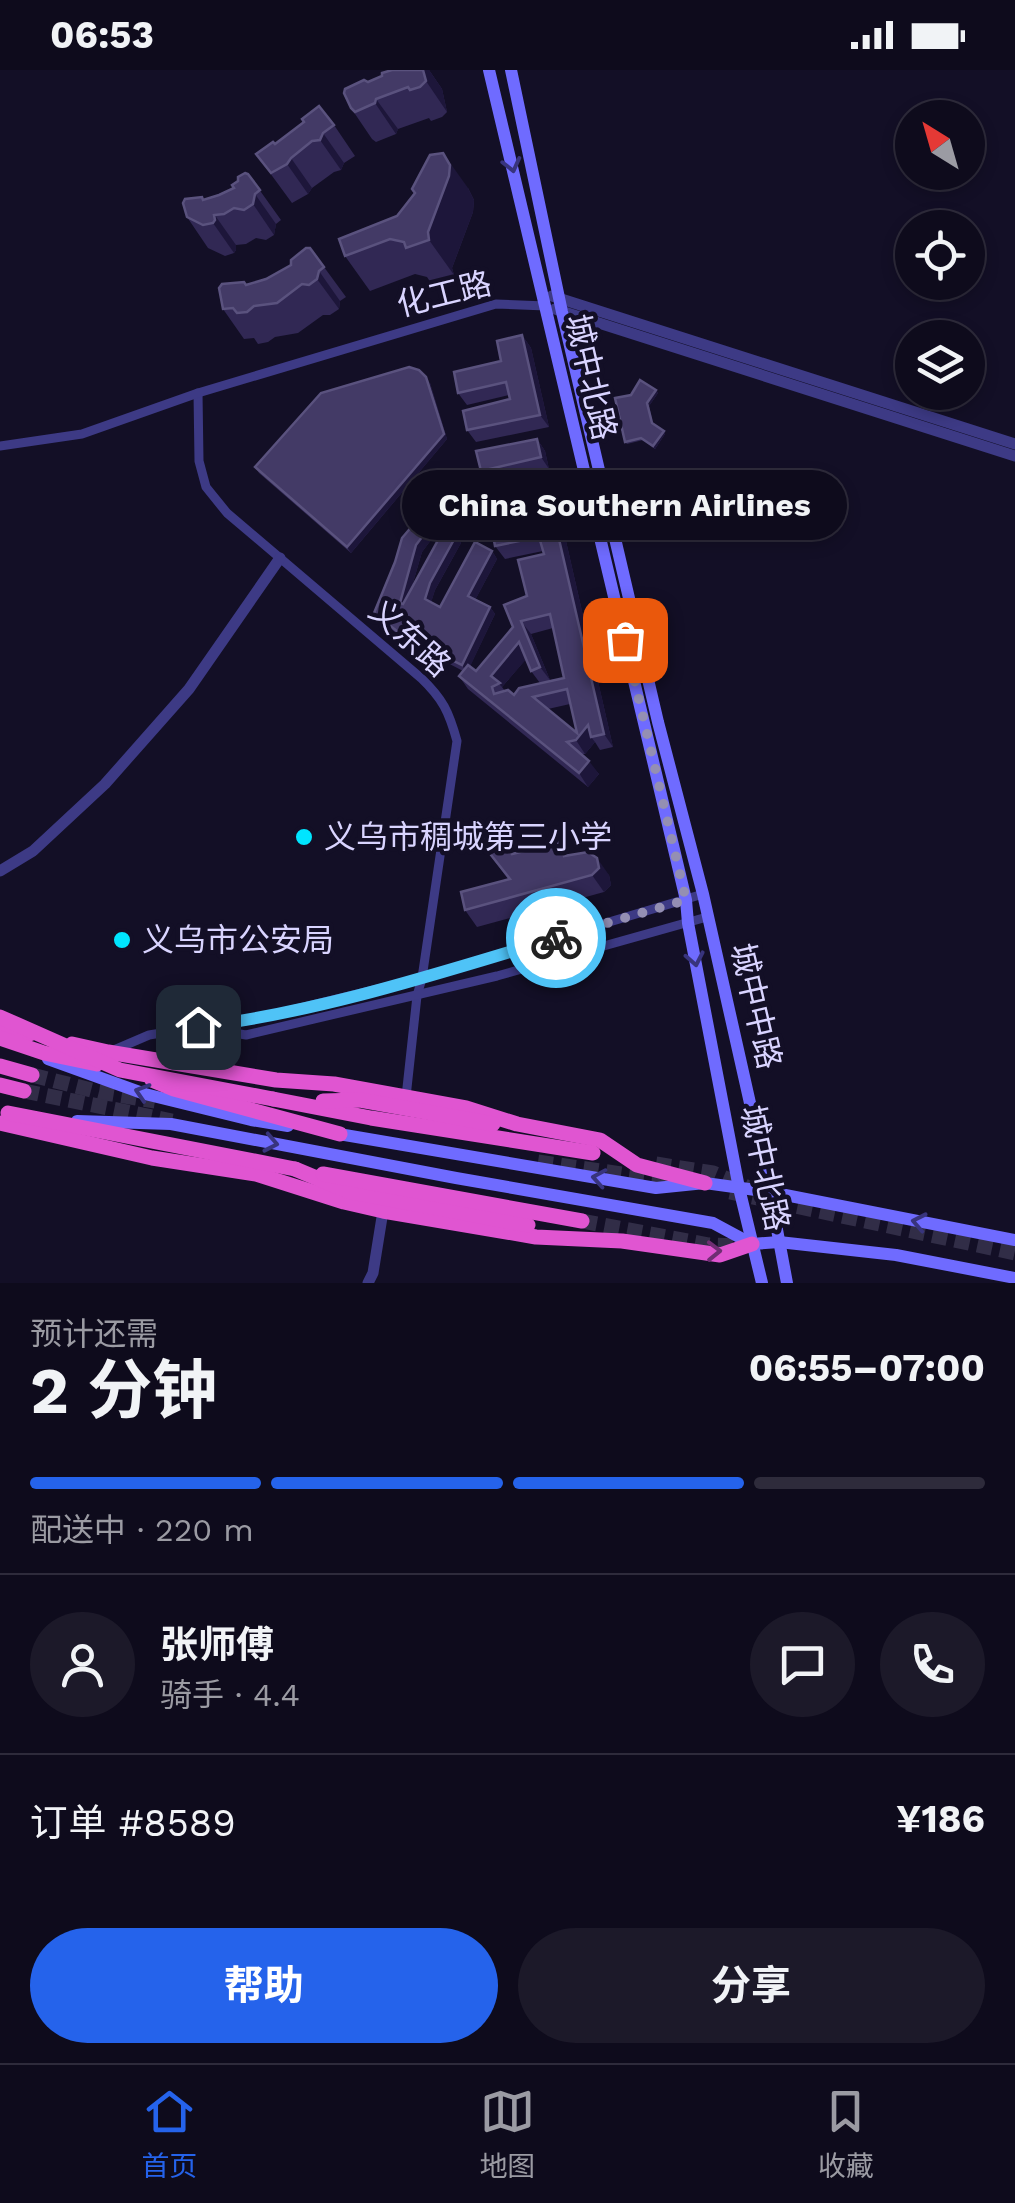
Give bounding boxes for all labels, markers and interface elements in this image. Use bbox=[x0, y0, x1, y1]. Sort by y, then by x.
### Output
text: 06:53 bbox=[50, 13, 154, 57]
north arrow bbox=[895, 100, 985, 190]
map controls bbox=[895, 100, 985, 410]
one-way arrow bbox=[500, 156, 521, 173]
button: locate bbox=[895, 210, 985, 300]
street label: 化工路 bbox=[393, 264, 495, 324]
street label: 城中北路 bbox=[558, 310, 624, 444]
button: layers bbox=[895, 320, 985, 410]
callout: China Southern Airlines bbox=[402, 470, 848, 540]
text: China Southern Airlines bbox=[438, 486, 811, 524]
street label: 义东路 bbox=[362, 592, 458, 684]
pin bbox=[583, 598, 668, 683]
icon: bag bbox=[598, 613, 653, 668]
place label: 义乌市稠城第三小学 bbox=[324, 818, 612, 856]
marker: 义乌市稠城第三小学 bbox=[293, 826, 315, 848]
courier bbox=[506, 888, 606, 988]
icon: bike bbox=[529, 911, 584, 966]
place label: 义乌市公安局 bbox=[142, 921, 334, 959]
marker: 义乌市公安局 bbox=[111, 929, 133, 951]
street label: 城中中路 bbox=[723, 939, 789, 1073]
one-way arrow bbox=[684, 950, 705, 967]
pin bbox=[156, 985, 241, 1070]
icon: home bbox=[171, 1000, 226, 1055]
one-way arrow bbox=[135, 1084, 152, 1104]
street label: 城中北路 bbox=[733, 1101, 797, 1235]
one-way arrow bbox=[262, 1132, 279, 1153]
one-way arrow bbox=[591, 1168, 607, 1189]
one-way arrow bbox=[911, 1212, 928, 1233]
one-way arrow bbox=[707, 1241, 722, 1262]
text: 预计还需 bbox=[30, 1315, 158, 1353]
text: 06:55–07:00 bbox=[749, 1346, 985, 1390]
text: 2 分钟 bbox=[30, 1353, 217, 1429]
text: 配送中 · 220 m bbox=[30, 1511, 254, 1549]
button: person bbox=[30, 1612, 135, 1717]
button: chat bbox=[750, 1612, 855, 1717]
button: phone bbox=[880, 1612, 985, 1717]
text: 张师傅 bbox=[160, 1623, 274, 1667]
text: 骑手 · 4.4 bbox=[160, 1676, 300, 1714]
text: ¥186 bbox=[896, 1797, 985, 1841]
text: 订单 #8589 bbox=[30, 1801, 236, 1845]
button: 帮助 bbox=[30, 1928, 498, 2043]
button: 分享 bbox=[518, 1928, 985, 2043]
tab: 首页 bbox=[141, 2084, 197, 2184]
tab: 地图 bbox=[479, 2084, 536, 2184]
tab: 收藏 bbox=[818, 2084, 874, 2184]

